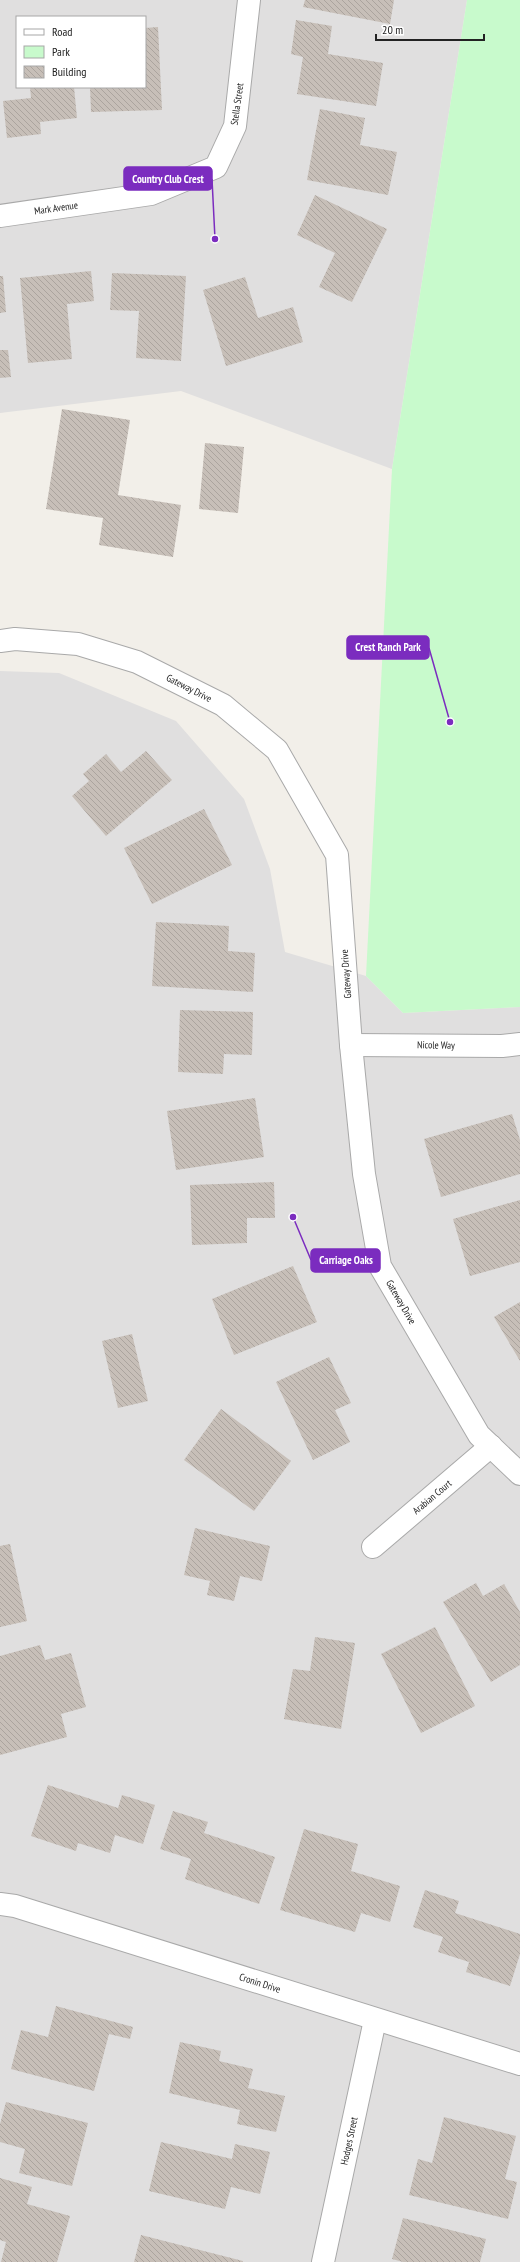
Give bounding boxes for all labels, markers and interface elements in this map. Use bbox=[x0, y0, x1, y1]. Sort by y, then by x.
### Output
legend bbox=[16, 16, 146, 88]
scale bar bbox=[376, 16, 484, 42]
text: 20 m bbox=[382, 22, 403, 37]
text: Road bbox=[52, 24, 72, 39]
text: Park bbox=[52, 44, 70, 59]
text: Building bbox=[52, 64, 87, 79]
street label: Stella Street bbox=[228, 82, 246, 126]
callout: Country Club Crest bbox=[124, 167, 212, 190]
text: Country Club Crest bbox=[132, 172, 205, 186]
street label: Mark Avenue bbox=[33, 199, 79, 217]
callout: Crest Ranch Park bbox=[347, 636, 429, 659]
text: Crest Ranch Park bbox=[355, 640, 421, 654]
street label: Gateway Drive bbox=[164, 671, 214, 705]
street label: Gateway Drive bbox=[338, 949, 354, 999]
street label: Nicole Way bbox=[417, 1038, 455, 1052]
callout: Carriage Oaks bbox=[311, 1249, 380, 1272]
text: Carriage Oaks bbox=[319, 1253, 373, 1267]
street label: Gateway Drive bbox=[383, 1277, 419, 1327]
street label: Arabian Court bbox=[410, 1477, 454, 1517]
street label: Cronin Drive bbox=[238, 1970, 282, 1996]
street label: Hodges Street bbox=[338, 2116, 360, 2166]

